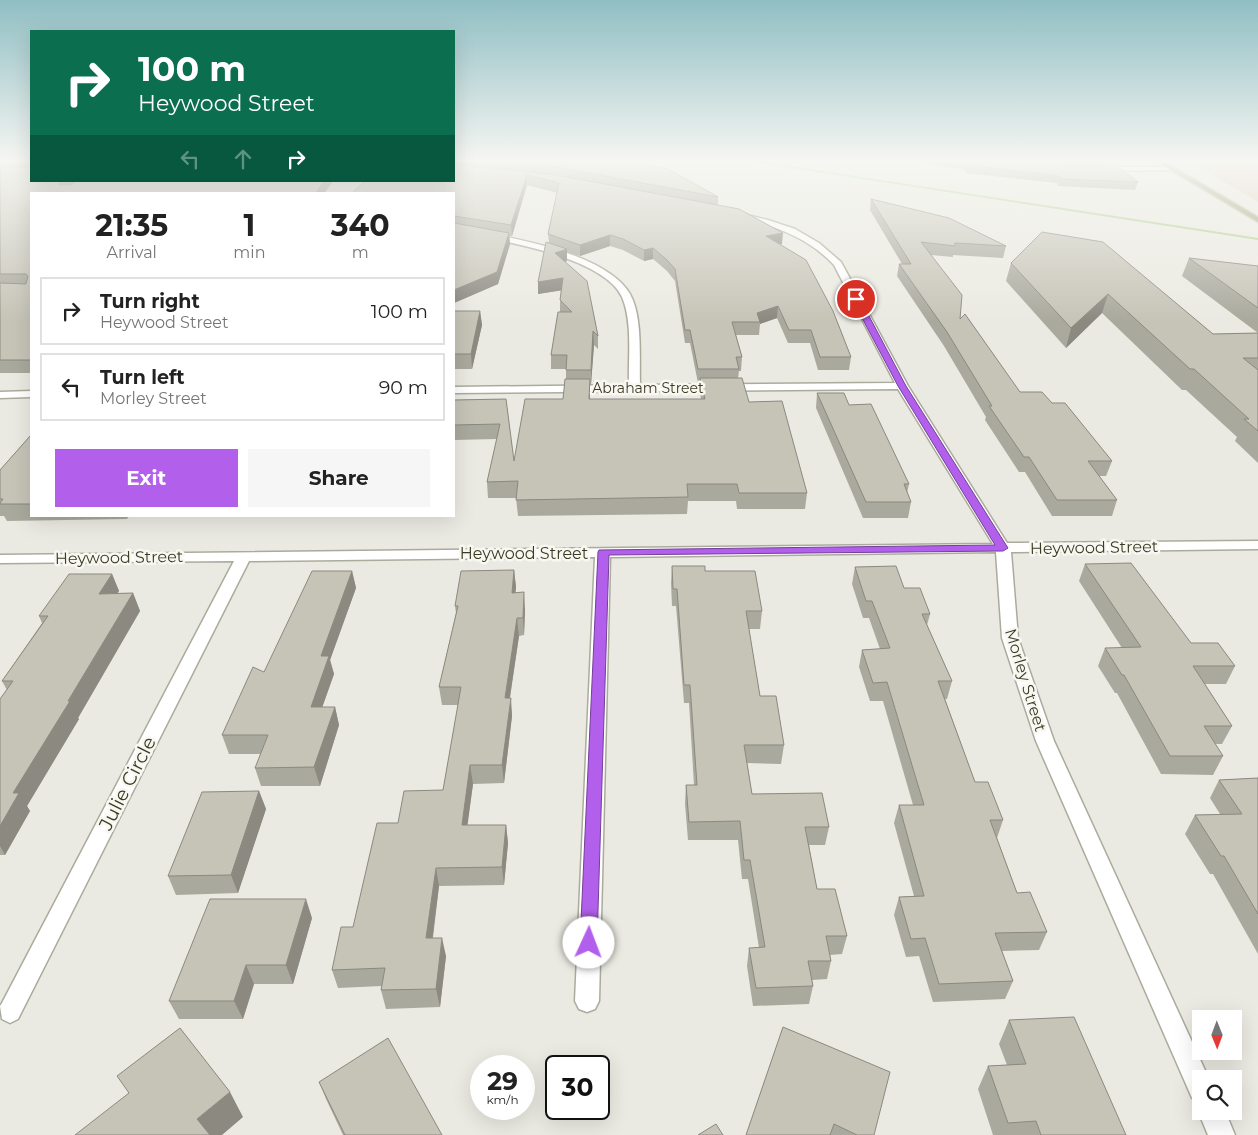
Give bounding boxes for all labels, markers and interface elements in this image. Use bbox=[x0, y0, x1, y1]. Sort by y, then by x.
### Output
text: 100 m bbox=[138, 47, 246, 90]
icon: right bbox=[55, 50, 120, 115]
text: Heywood Street bbox=[138, 90, 315, 117]
icon: left bbox=[176, 145, 204, 173]
icon: ahead bbox=[229, 145, 257, 173]
icon: right bbox=[282, 145, 310, 173]
text: 21:35 bbox=[95, 207, 168, 244]
text: 1 bbox=[244, 207, 255, 244]
text: 340 bbox=[331, 207, 390, 244]
text: Arrival bbox=[106, 243, 157, 262]
text: min bbox=[233, 243, 265, 262]
text: m bbox=[352, 243, 369, 262]
pin bbox=[835, 278, 877, 320]
icon: arrive bbox=[842, 285, 870, 313]
text: Turn right bbox=[100, 290, 200, 313]
icon: right bbox=[57, 297, 85, 325]
text: 100 m bbox=[371, 300, 428, 323]
text: Heywood Street bbox=[100, 313, 228, 332]
text: Turn left bbox=[100, 366, 185, 389]
icon: left bbox=[57, 373, 85, 401]
text: 90 m bbox=[379, 376, 428, 399]
street label: Abraham Street bbox=[592, 379, 704, 397]
text: Morley Street bbox=[100, 389, 207, 408]
button: Exit bbox=[55, 449, 238, 507]
button: Share bbox=[248, 449, 430, 507]
street label: Heywood Street bbox=[1030, 537, 1159, 558]
street label: Heywood Street bbox=[460, 544, 589, 563]
street label: Heywood Street bbox=[55, 547, 184, 568]
street label: Morley Street bbox=[1001, 626, 1050, 734]
street label: Julie Circle bbox=[94, 733, 161, 835]
position arrow bbox=[562, 916, 614, 968]
north arrow bbox=[1192, 1010, 1242, 1060]
map controls bbox=[1192, 1010, 1242, 1120]
speed limit sign: 30 bbox=[545, 1055, 610, 1120]
text: 29 bbox=[487, 1066, 518, 1096]
button: search bbox=[1192, 1070, 1242, 1120]
text: km/h bbox=[486, 1092, 519, 1107]

